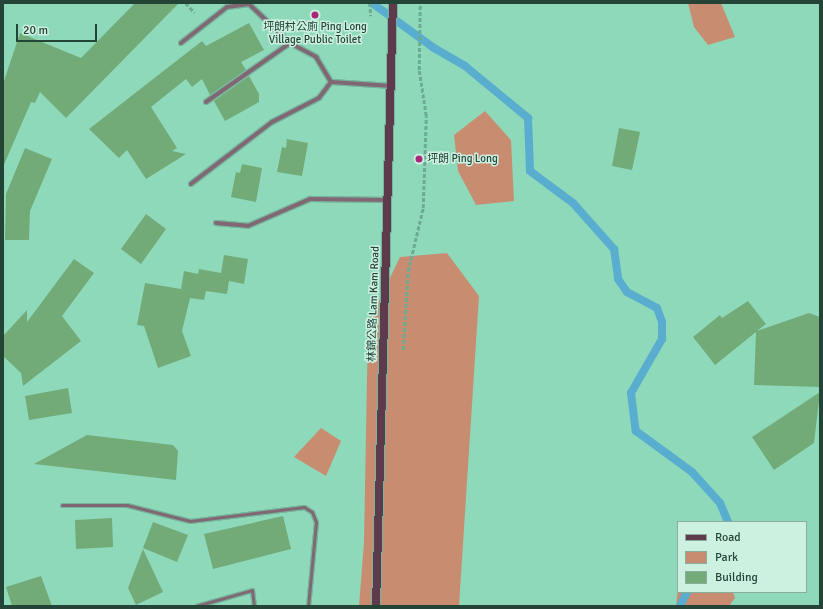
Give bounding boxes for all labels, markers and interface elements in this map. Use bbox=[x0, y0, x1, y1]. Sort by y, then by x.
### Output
marker: 坪朗村公廁 Ping Long Village Public Toilet bbox=[310, 10, 320, 20]
scale bar bbox=[18, 16, 99, 42]
place label: 坪朗村公廁 Ping Long Village Public Toilet bbox=[263, 21, 367, 47]
text: 20 m bbox=[23, 23, 48, 38]
place label: 坪朗 Ping Long bbox=[427, 152, 498, 166]
marker: 坪朗 Ping Long bbox=[414, 154, 424, 164]
street label: 林錦公路 Lam Kam Road bbox=[365, 246, 383, 362]
legend bbox=[677, 521, 807, 593]
text: Road bbox=[715, 530, 741, 545]
text: Park bbox=[715, 550, 738, 565]
text: Building bbox=[715, 570, 758, 585]

